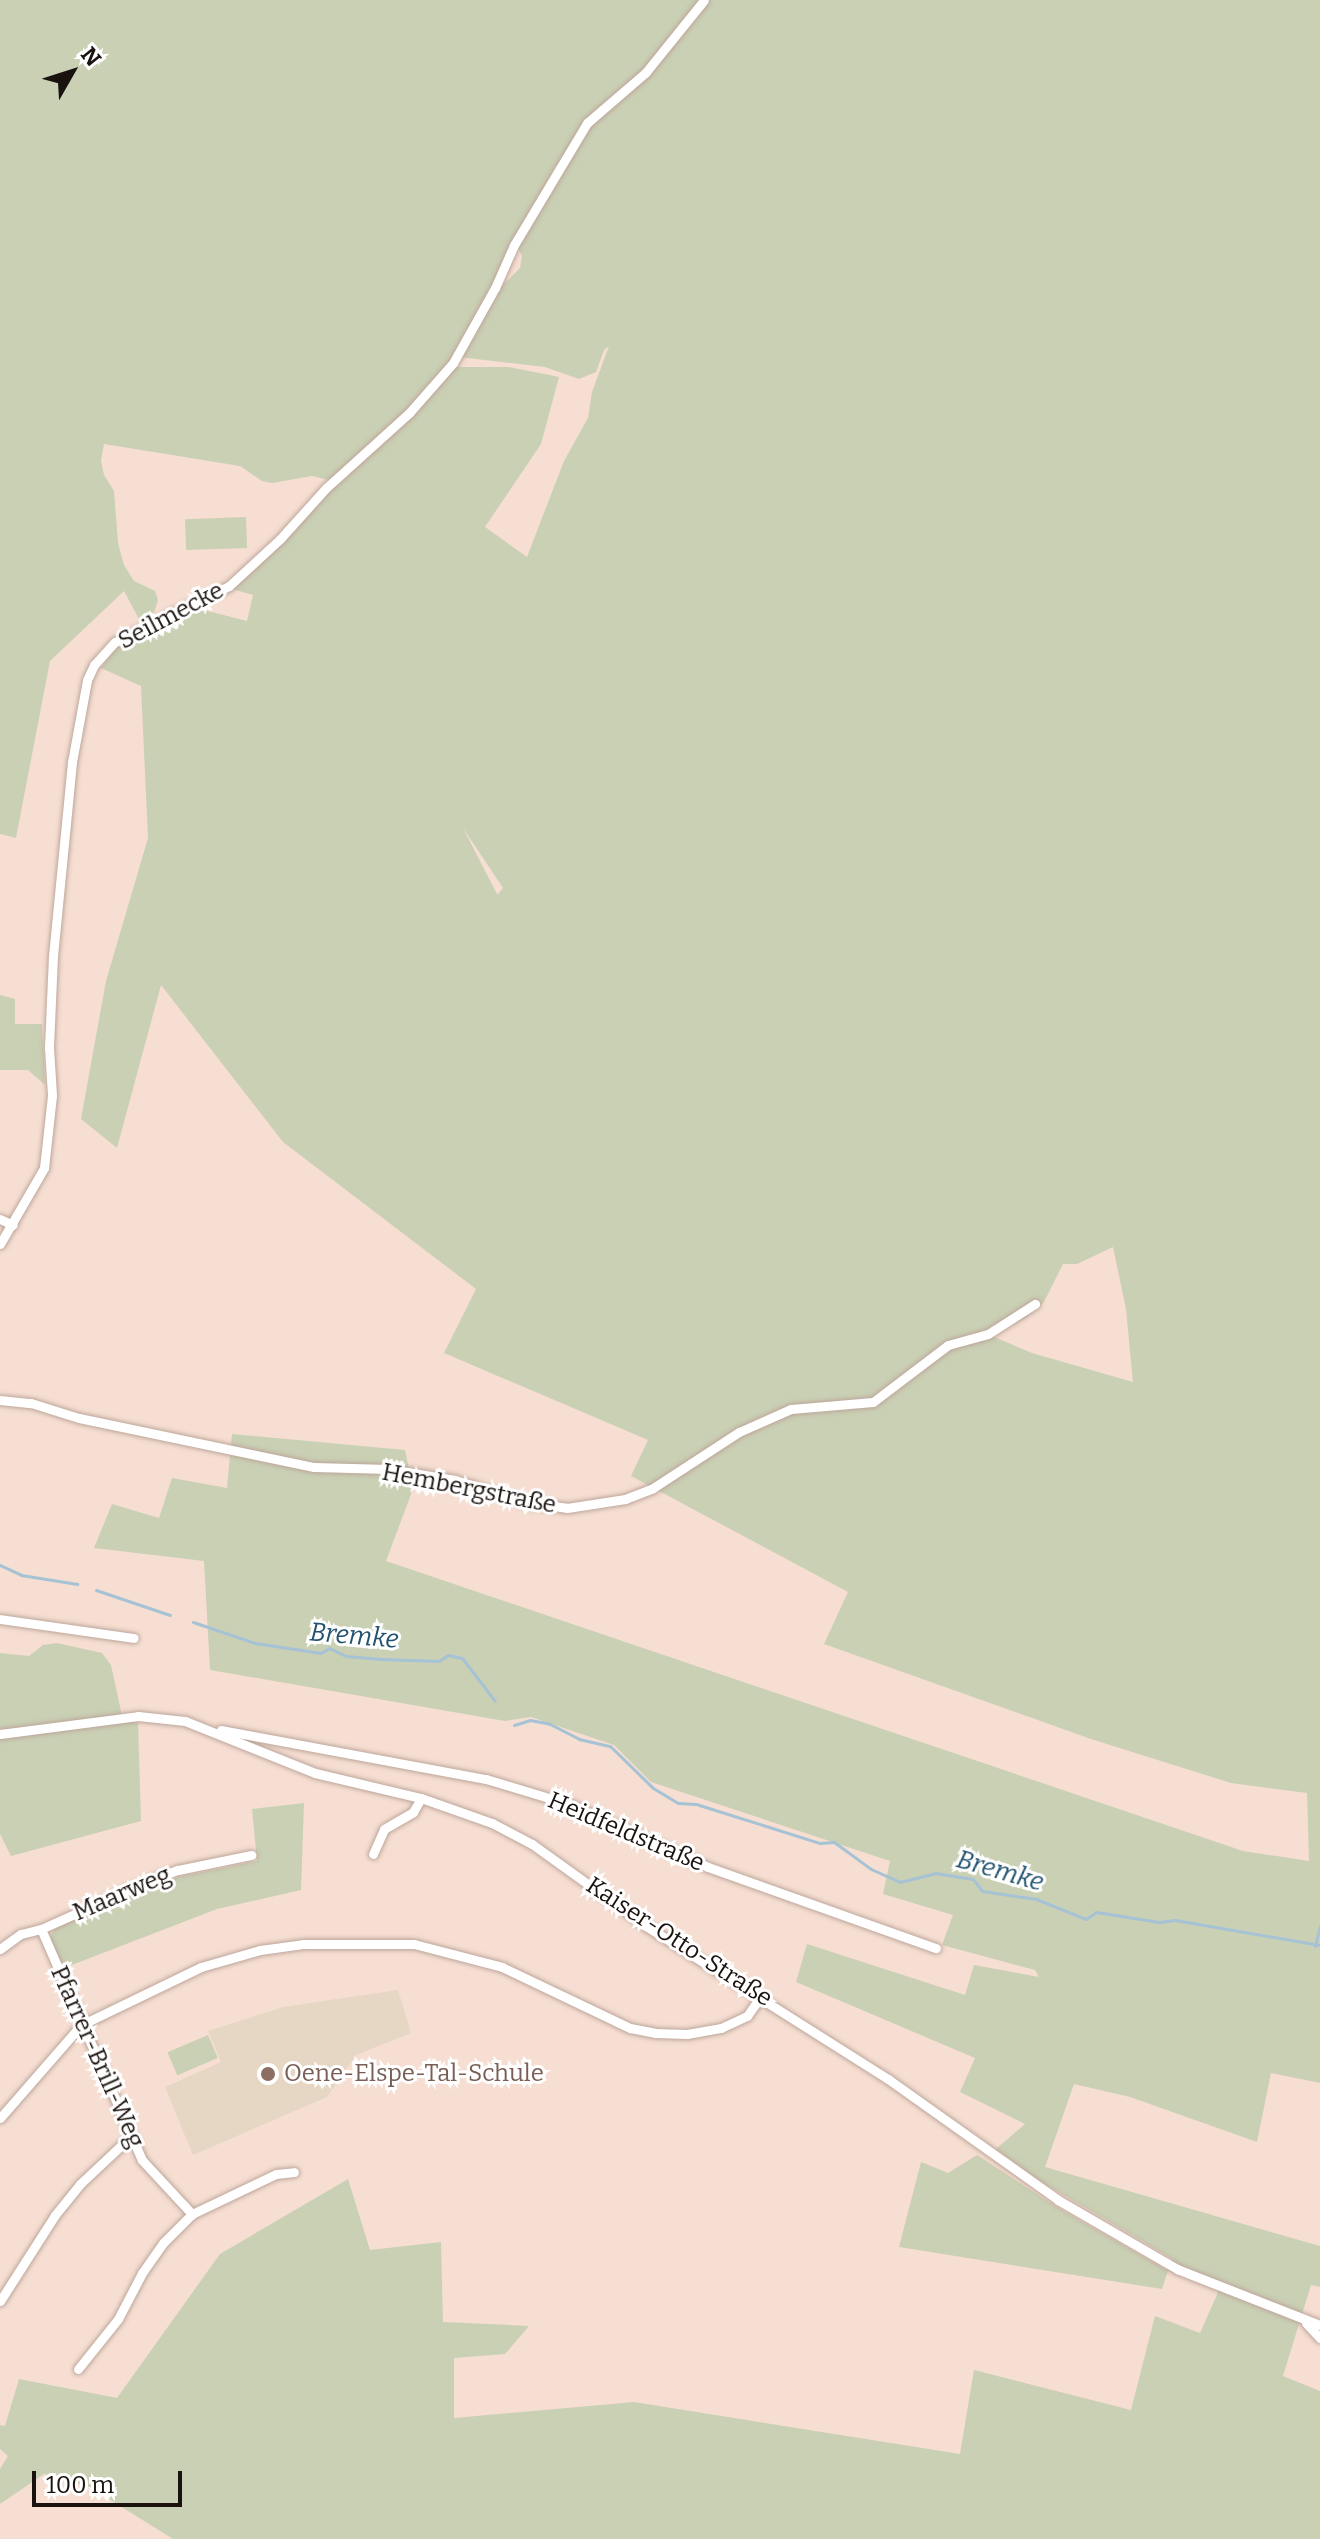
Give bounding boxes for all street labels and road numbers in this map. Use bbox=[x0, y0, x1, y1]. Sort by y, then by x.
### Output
street label: Seilmecke bbox=[113, 576, 229, 656]
street label: Hembergstraße bbox=[380, 1458, 558, 1520]
street label: Heidfeldstraße bbox=[543, 1786, 709, 1878]
street label: Maarweg bbox=[69, 1861, 175, 1927]
street label: Kaiser-Otto-Straße bbox=[580, 1871, 778, 2013]
street label: Pfarrer-Brill-Weg bbox=[44, 1962, 150, 2152]

